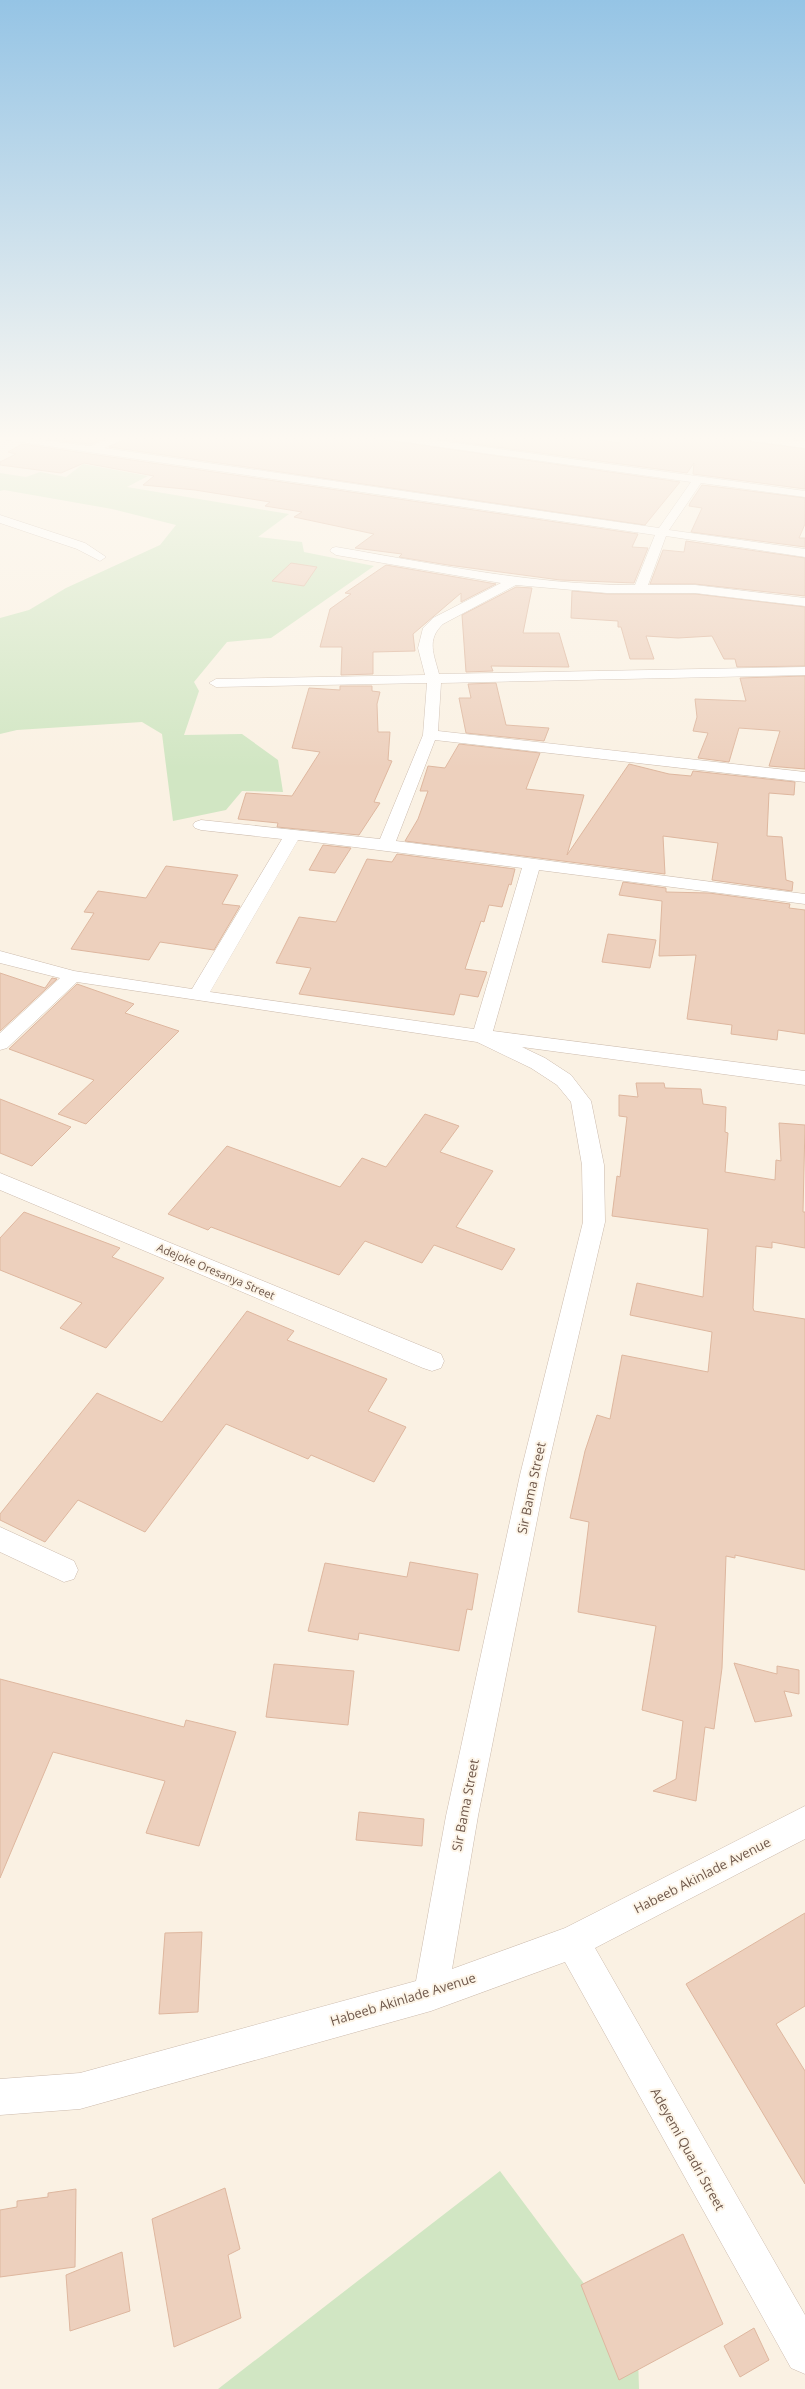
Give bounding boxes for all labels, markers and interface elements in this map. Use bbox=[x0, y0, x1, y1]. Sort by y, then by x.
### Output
street label: Adejoke Oresanya Street bbox=[155, 1239, 277, 1303]
street label: Sir Bama Street bbox=[512, 1440, 550, 1536]
street label: Sir Bama Street bbox=[447, 1757, 483, 1853]
street label: Habeeb Akinlade Avenue bbox=[630, 1833, 774, 1917]
street label: Habeeb Akinlade Avenue bbox=[328, 1968, 478, 2030]
street label: Adeyemi Quadri Street bbox=[647, 2084, 729, 2214]

